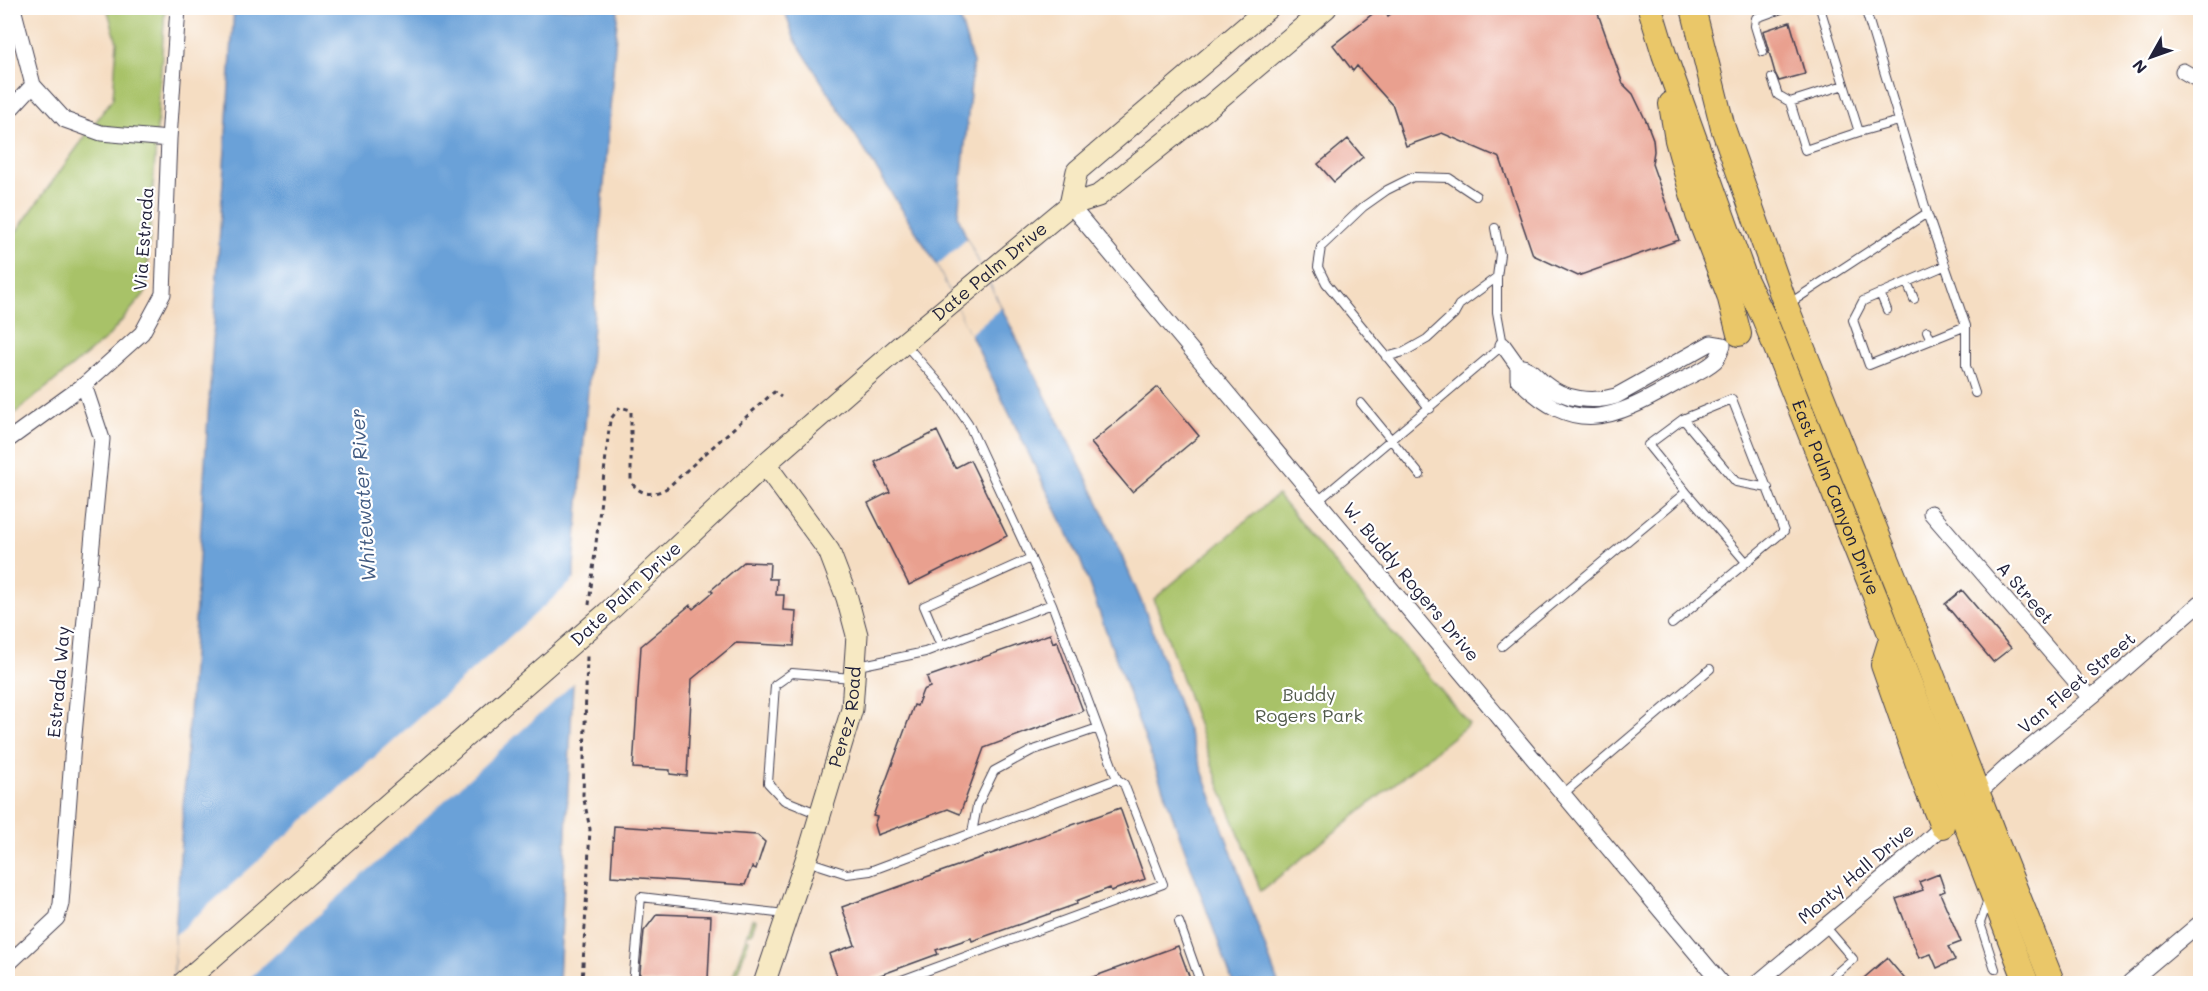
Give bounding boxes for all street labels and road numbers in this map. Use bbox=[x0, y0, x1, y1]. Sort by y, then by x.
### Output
street label: Via Estrada bbox=[127, 186, 159, 292]
street label: Date Palm Drive bbox=[927, 216, 1052, 326]
street label: East Palm Canyon Drive bbox=[1787, 396, 1886, 598]
street label: W. Buddy Rogers Drive bbox=[1338, 497, 1485, 666]
street label: Date Palm Drive bbox=[565, 536, 686, 651]
street label: A Street bbox=[1992, 556, 2060, 629]
street label: Estrada Way bbox=[41, 625, 75, 739]
street label: Van Fleet Street bbox=[2013, 626, 2140, 738]
street label: Perez Road bbox=[822, 665, 866, 770]
street label: Monty Hall Drive bbox=[1792, 818, 1918, 929]

